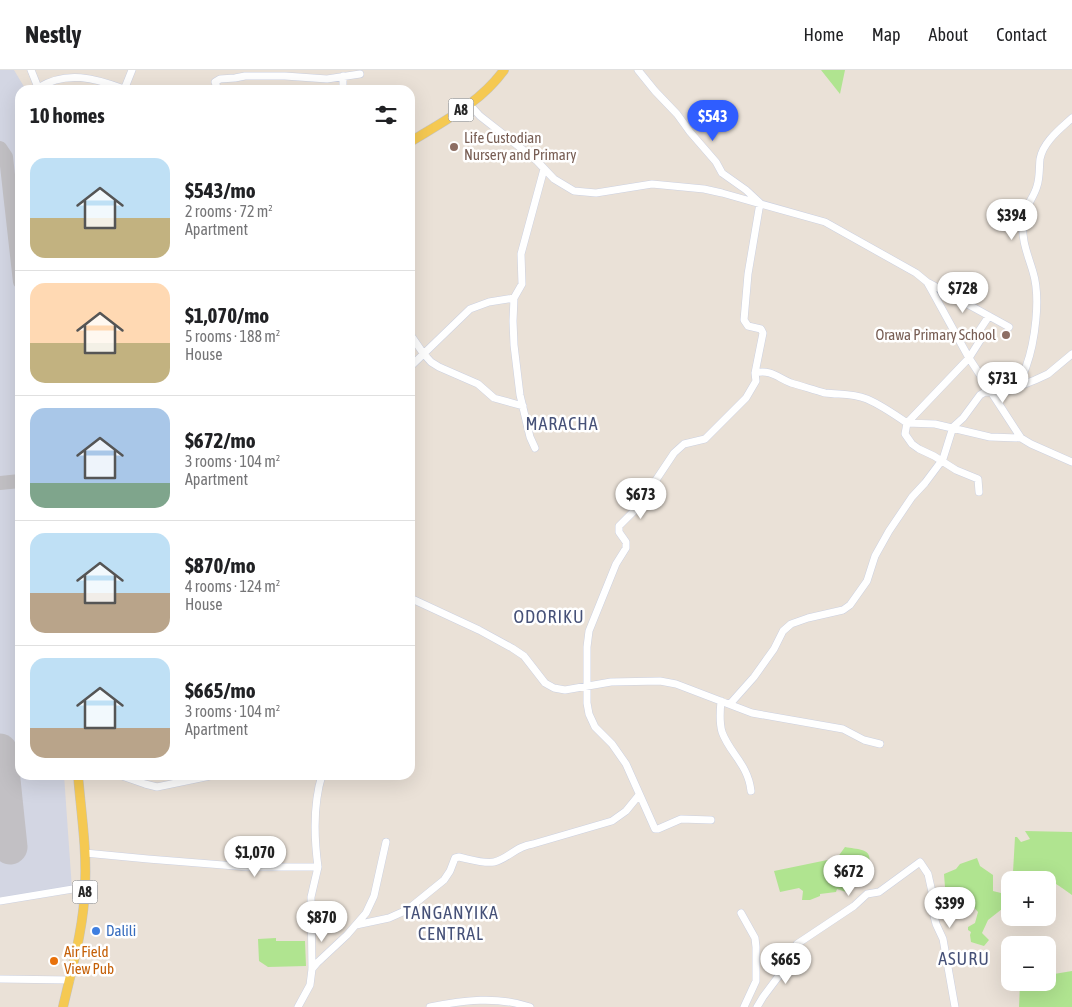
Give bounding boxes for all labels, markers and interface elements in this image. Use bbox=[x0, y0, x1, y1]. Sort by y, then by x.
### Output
text: Nestly bbox=[25, 21, 81, 48]
text: Home bbox=[804, 24, 844, 45]
text: Map bbox=[872, 24, 901, 45]
text: About bbox=[929, 24, 968, 45]
text: Contact bbox=[996, 24, 1047, 45]
road number: A8 bbox=[448, 98, 474, 122]
pin: $543 bbox=[683, 100, 743, 142]
icon: filters bbox=[372, 101, 400, 129]
text: 10 homes bbox=[30, 103, 105, 127]
text: $543 bbox=[698, 107, 728, 125]
place label: Life Custodian Nursery and Primary bbox=[464, 129, 576, 163]
marker: Life Custodian Nursery and Primary bbox=[448, 141, 460, 153]
icon: home bbox=[70, 178, 130, 238]
text: $543/mo bbox=[185, 178, 256, 202]
pin: $394 bbox=[982, 198, 1042, 241]
text: 2 rooms · 72 m² bbox=[185, 202, 273, 220]
text: $394 bbox=[997, 206, 1027, 224]
text: Apartment bbox=[185, 220, 248, 238]
pin: $728 bbox=[933, 272, 993, 314]
text: $728 bbox=[948, 279, 978, 297]
icon: home bbox=[70, 303, 130, 363]
text: $1,070/mo bbox=[185, 303, 269, 327]
place label: Orawa Primary School bbox=[875, 326, 996, 343]
text: 5 rooms · 188 m² bbox=[185, 327, 280, 345]
marker: Orawa Primary School bbox=[1000, 329, 1012, 341]
text: House bbox=[185, 345, 222, 363]
pin: $731 bbox=[973, 362, 1033, 404]
text: $731 bbox=[988, 369, 1018, 387]
district label: MARACHA bbox=[525, 413, 599, 434]
icon: home bbox=[70, 428, 130, 488]
text: $672/mo bbox=[185, 428, 256, 452]
text: 3 rooms · 104 m² bbox=[185, 452, 280, 470]
text: Apartment bbox=[185, 470, 248, 488]
pin: $673 bbox=[611, 478, 671, 520]
text: $673 bbox=[626, 485, 656, 503]
icon: home bbox=[70, 553, 130, 613]
text: $870/mo bbox=[185, 553, 256, 577]
text: 4 rooms · 124 m² bbox=[185, 577, 280, 595]
text: House bbox=[185, 595, 222, 613]
district label: ODORIKU bbox=[513, 606, 585, 627]
icon: home bbox=[70, 678, 130, 738]
text: $665/mo bbox=[185, 678, 256, 702]
text: 3 rooms · 104 m² bbox=[185, 702, 280, 720]
text: Apartment bbox=[185, 720, 248, 738]
pin: $1,070 bbox=[214, 836, 296, 878]
text: $1,070 bbox=[235, 843, 275, 861]
pin: $672 bbox=[819, 854, 879, 897]
text: $672 bbox=[834, 862, 864, 880]
map controls bbox=[1001, 871, 1056, 991]
button: + bbox=[1001, 871, 1056, 926]
road number: A8 bbox=[72, 880, 98, 904]
pin: $399 bbox=[920, 886, 980, 929]
text: $399 bbox=[935, 894, 965, 912]
pin: $870 bbox=[292, 900, 352, 943]
district label: TANGANYIKA CENTRAL bbox=[403, 902, 499, 944]
text: $870 bbox=[307, 908, 337, 926]
place label: Dalili bbox=[106, 922, 136, 939]
marker: Dalili bbox=[90, 925, 102, 937]
button: − bbox=[1001, 936, 1056, 991]
pin: $665 bbox=[756, 942, 816, 985]
place label: Air Field View Pub bbox=[64, 943, 114, 977]
district label: ASURU bbox=[938, 948, 990, 969]
text: $665 bbox=[771, 950, 801, 968]
marker: Air Field View Pub bbox=[48, 955, 60, 967]

